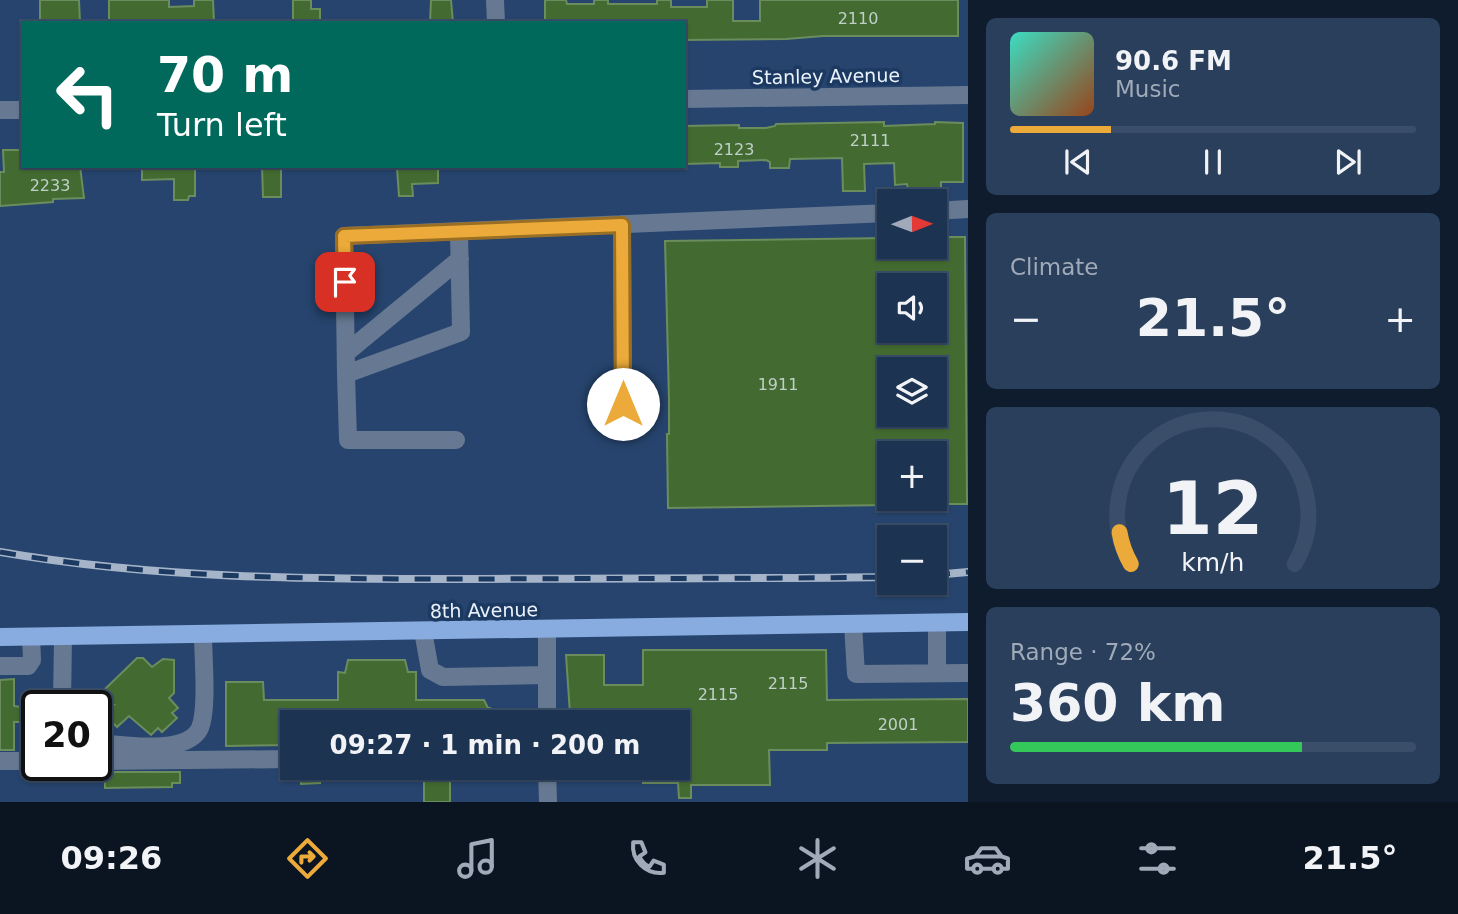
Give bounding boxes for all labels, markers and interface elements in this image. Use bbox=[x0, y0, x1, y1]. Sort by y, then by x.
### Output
house number: 2110 bbox=[838, 9, 878, 28]
text: 90.6 FM bbox=[1115, 46, 1232, 76]
text: 70 m bbox=[157, 47, 293, 104]
icon: left bbox=[42, 49, 133, 140]
street label: Stanley Avenue bbox=[752, 64, 900, 88]
text: Music bbox=[1115, 76, 1180, 102]
text: Turn left bbox=[157, 106, 287, 144]
house number: 2111 bbox=[850, 131, 890, 150]
house number: 2123 bbox=[714, 140, 754, 159]
icon: previous bbox=[1059, 143, 1097, 181]
icon: pause bbox=[1194, 143, 1232, 181]
icon: next bbox=[1329, 143, 1367, 181]
house number: 2233 bbox=[30, 176, 70, 195]
north arrow bbox=[877, 189, 947, 259]
map controls bbox=[877, 189, 947, 595]
pin bbox=[315, 252, 375, 312]
text: Climate bbox=[1010, 254, 1099, 280]
icon: arrive bbox=[326, 263, 364, 301]
button: sound bbox=[877, 273, 947, 343]
text: 21.5° bbox=[1136, 288, 1290, 348]
text: − bbox=[1010, 297, 1042, 341]
text: + bbox=[1384, 297, 1416, 341]
button: layers bbox=[877, 357, 947, 427]
position arrow bbox=[586, 367, 660, 441]
house number: 1911 bbox=[758, 375, 798, 394]
button: + bbox=[877, 441, 947, 511]
text: 12 bbox=[1162, 467, 1264, 552]
button: − bbox=[877, 525, 947, 595]
text: km/h bbox=[1181, 548, 1245, 577]
street label: 8th Avenue bbox=[430, 598, 538, 622]
text: Range · 72% bbox=[1010, 639, 1156, 665]
text: 360 km bbox=[1010, 673, 1225, 733]
house number: 2115 bbox=[768, 674, 808, 693]
house number: 2115 bbox=[698, 685, 738, 704]
speed limit sign: 20 bbox=[21, 690, 112, 781]
house number: 2001 bbox=[878, 715, 918, 734]
text: 09:27 · 1 min · 200 m bbox=[330, 730, 640, 760]
icon: directions bbox=[283, 834, 332, 883]
icon: music bbox=[453, 834, 502, 883]
icon: phone bbox=[623, 834, 672, 883]
icon: climate bbox=[793, 834, 842, 883]
icon: car bbox=[963, 834, 1012, 883]
icon: filters bbox=[1133, 834, 1182, 883]
text: 09:26 bbox=[60, 839, 162, 877]
text: 21.5° bbox=[1303, 839, 1397, 877]

